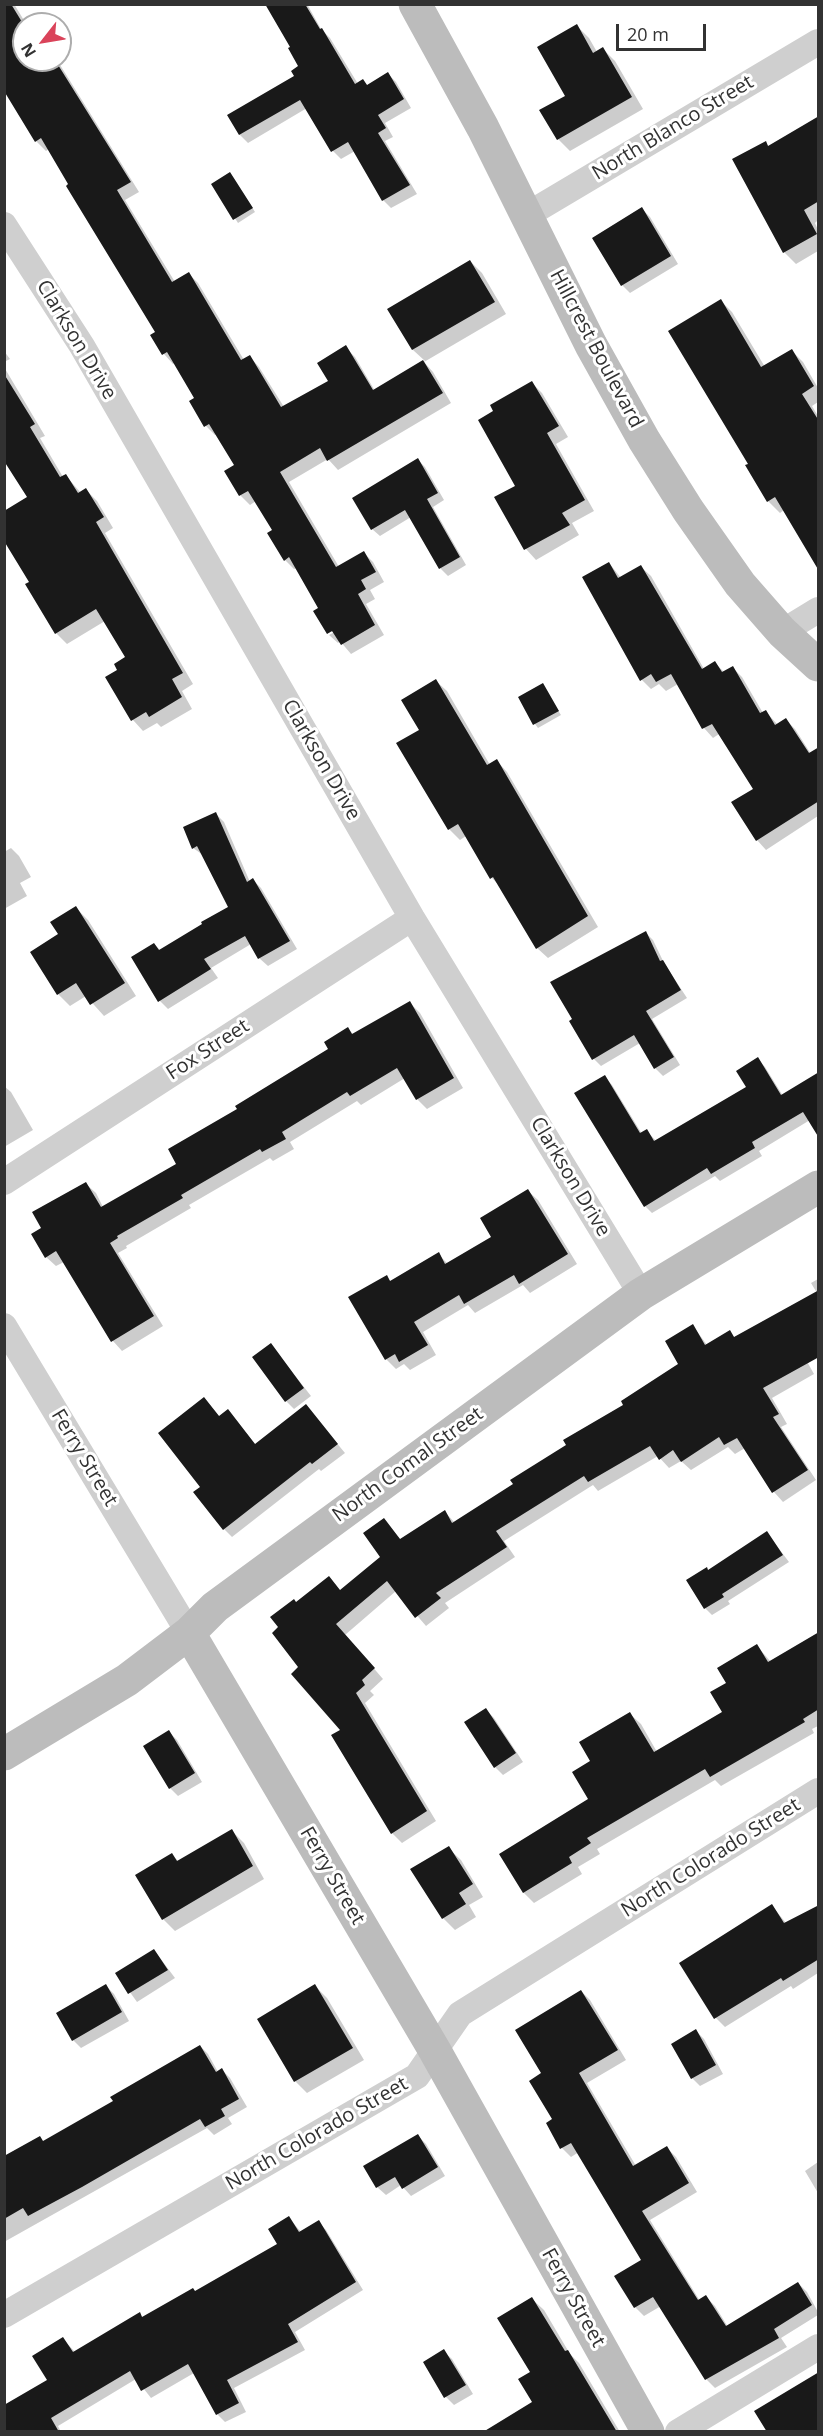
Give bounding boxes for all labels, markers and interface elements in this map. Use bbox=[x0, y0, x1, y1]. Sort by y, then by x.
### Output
north arrow bbox=[12, 12, 72, 72]
scale bar bbox=[619, 12, 709, 50]
text: 20 m bbox=[627, 22, 669, 46]
text: N bbox=[16, 39, 41, 61]
street label: North Blanco Street bbox=[588, 70, 758, 186]
street label: Hillcrest Boulevard bbox=[544, 266, 648, 432]
street label: Clarkson Drive bbox=[31, 276, 121, 404]
street label: Clarkson Drive bbox=[277, 695, 365, 825]
street label: Fox Street bbox=[162, 1014, 254, 1086]
street label: Clarkson Drive bbox=[525, 1113, 615, 1241]
street label: North Comal Street bbox=[328, 1402, 488, 1528]
street label: Ferry Street bbox=[46, 1405, 122, 1511]
street label: North Colorado Street bbox=[617, 1793, 805, 1923]
street label: Ferry Street bbox=[294, 1823, 370, 1929]
street label: North Colorado Street bbox=[222, 2072, 412, 2196]
street label: Ferry Street bbox=[536, 2245, 610, 2351]

